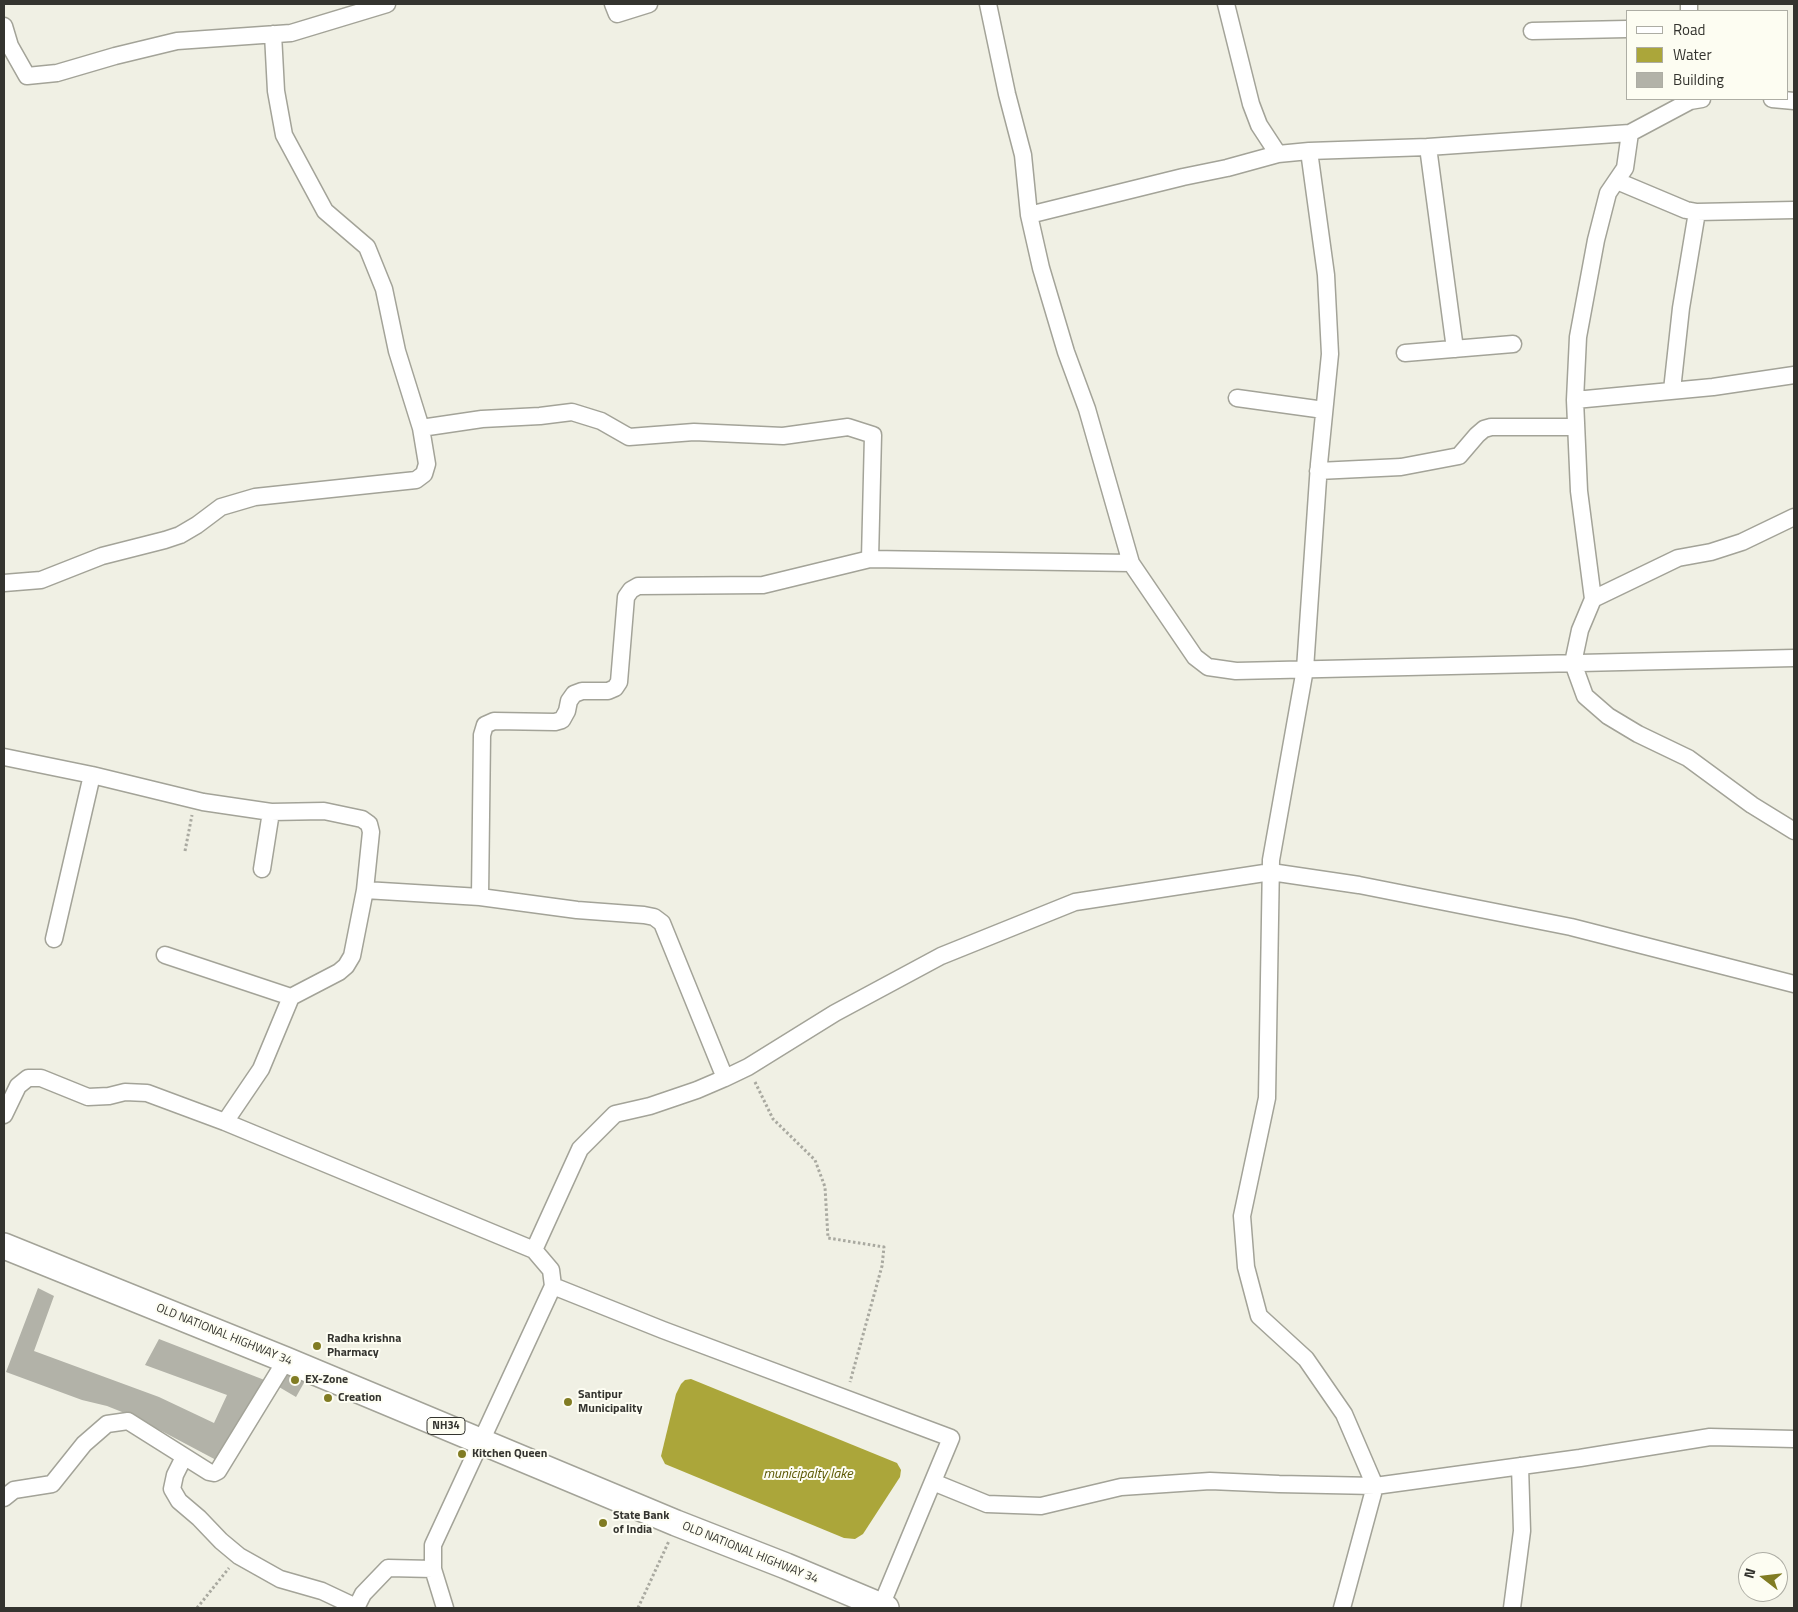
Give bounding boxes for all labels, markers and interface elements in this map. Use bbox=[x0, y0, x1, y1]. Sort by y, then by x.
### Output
legend bbox=[1626, 10, 1788, 100]
text: Road bbox=[1673, 18, 1705, 41]
text: Water bbox=[1673, 43, 1712, 66]
text: Building bbox=[1673, 68, 1724, 91]
street label: OLD NATIONAL HIGHWAY 34 bbox=[154, 1301, 294, 1369]
place label: Radha krishna Pharmacy bbox=[327, 1332, 401, 1360]
marker: Radha krishna Pharmacy bbox=[311, 1340, 323, 1352]
place label: EX-Zone bbox=[305, 1373, 348, 1387]
marker: EX-Zone bbox=[289, 1374, 301, 1386]
place label: Santipur Municipality bbox=[578, 1388, 642, 1416]
place label: Creation bbox=[338, 1391, 382, 1405]
marker: Creation bbox=[322, 1392, 334, 1404]
marker: Santipur Municipality bbox=[562, 1396, 574, 1408]
road number: NH34 bbox=[427, 1418, 465, 1434]
place label: Kitchen Queen bbox=[472, 1447, 547, 1461]
marker: Kitchen Queen bbox=[456, 1448, 468, 1460]
water label: municipalty lake bbox=[763, 1467, 853, 1483]
place label: State Bank of India bbox=[613, 1509, 669, 1537]
marker: State Bank of India bbox=[597, 1517, 609, 1529]
street label: OLD NATIONAL HIGHWAY 34 bbox=[680, 1519, 820, 1587]
north arrow bbox=[1738, 1552, 1788, 1602]
text: N bbox=[1738, 1565, 1760, 1581]

